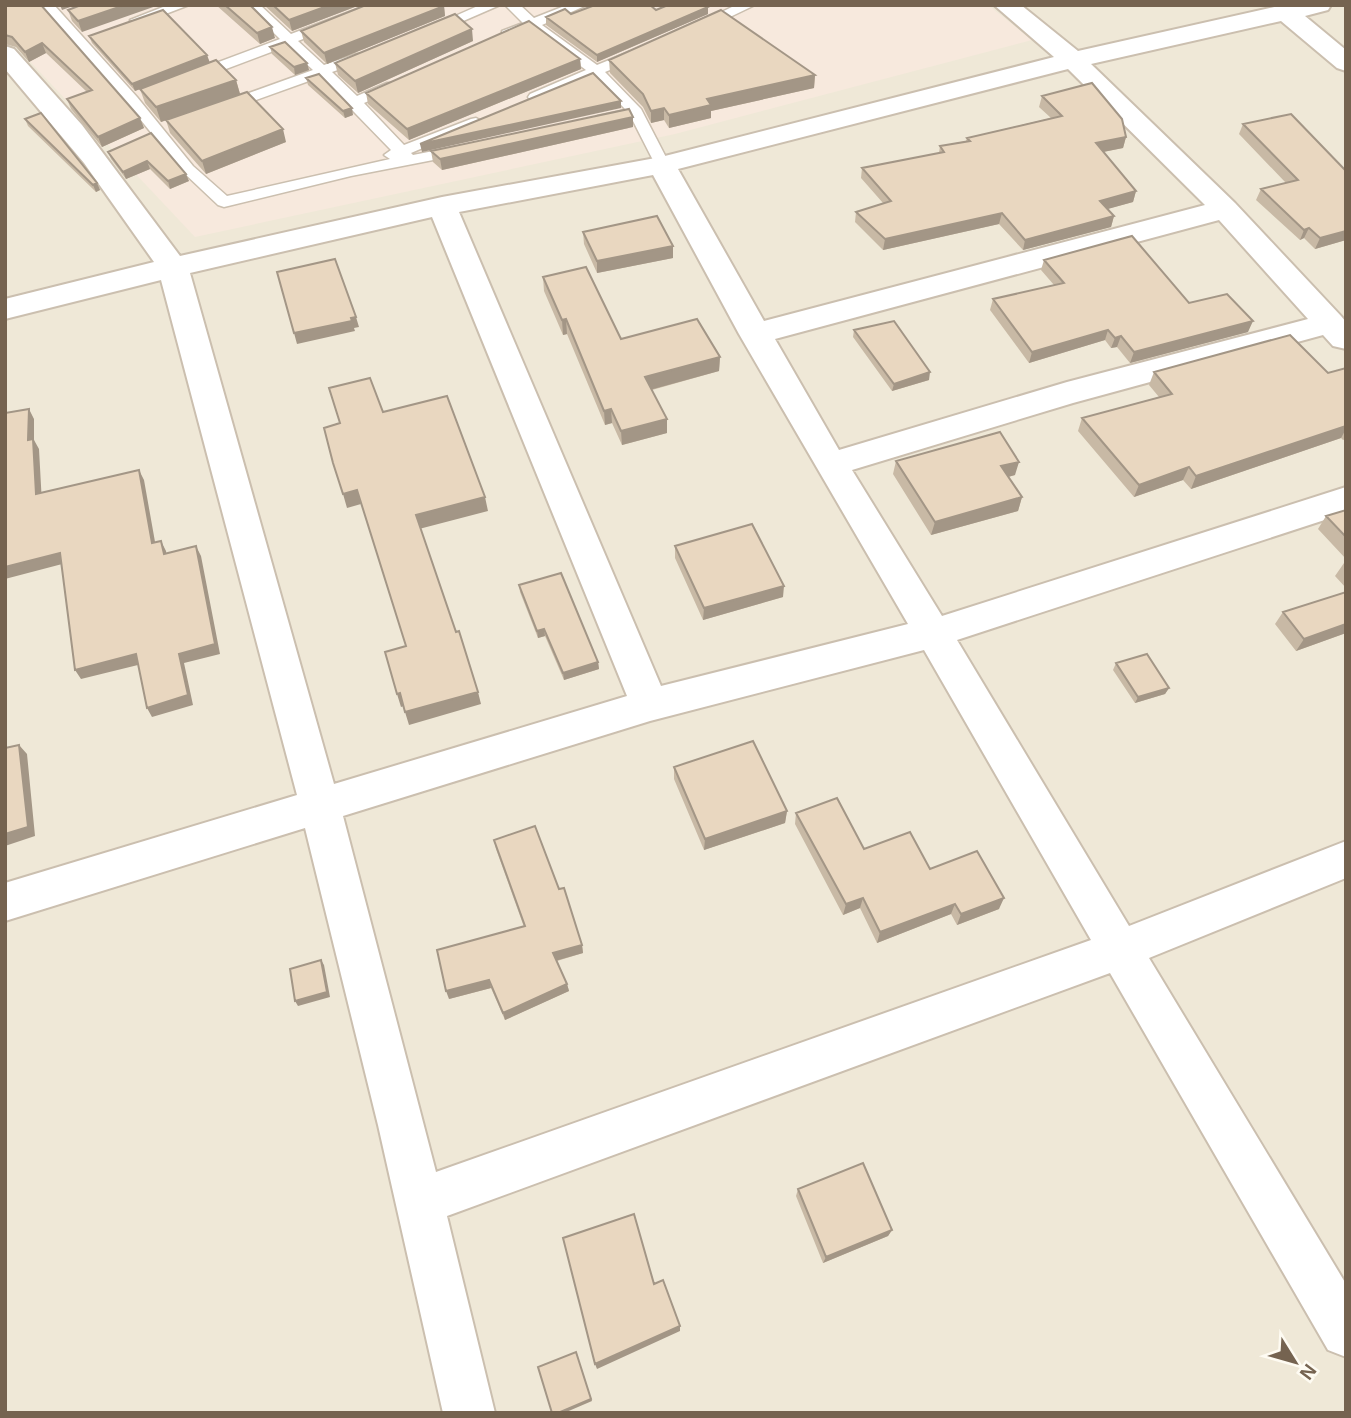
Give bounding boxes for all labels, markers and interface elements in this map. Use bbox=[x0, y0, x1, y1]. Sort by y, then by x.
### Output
north arrow bbox=[1260, 1327, 1330, 1397]
text: N bbox=[1296, 1360, 1321, 1384]

